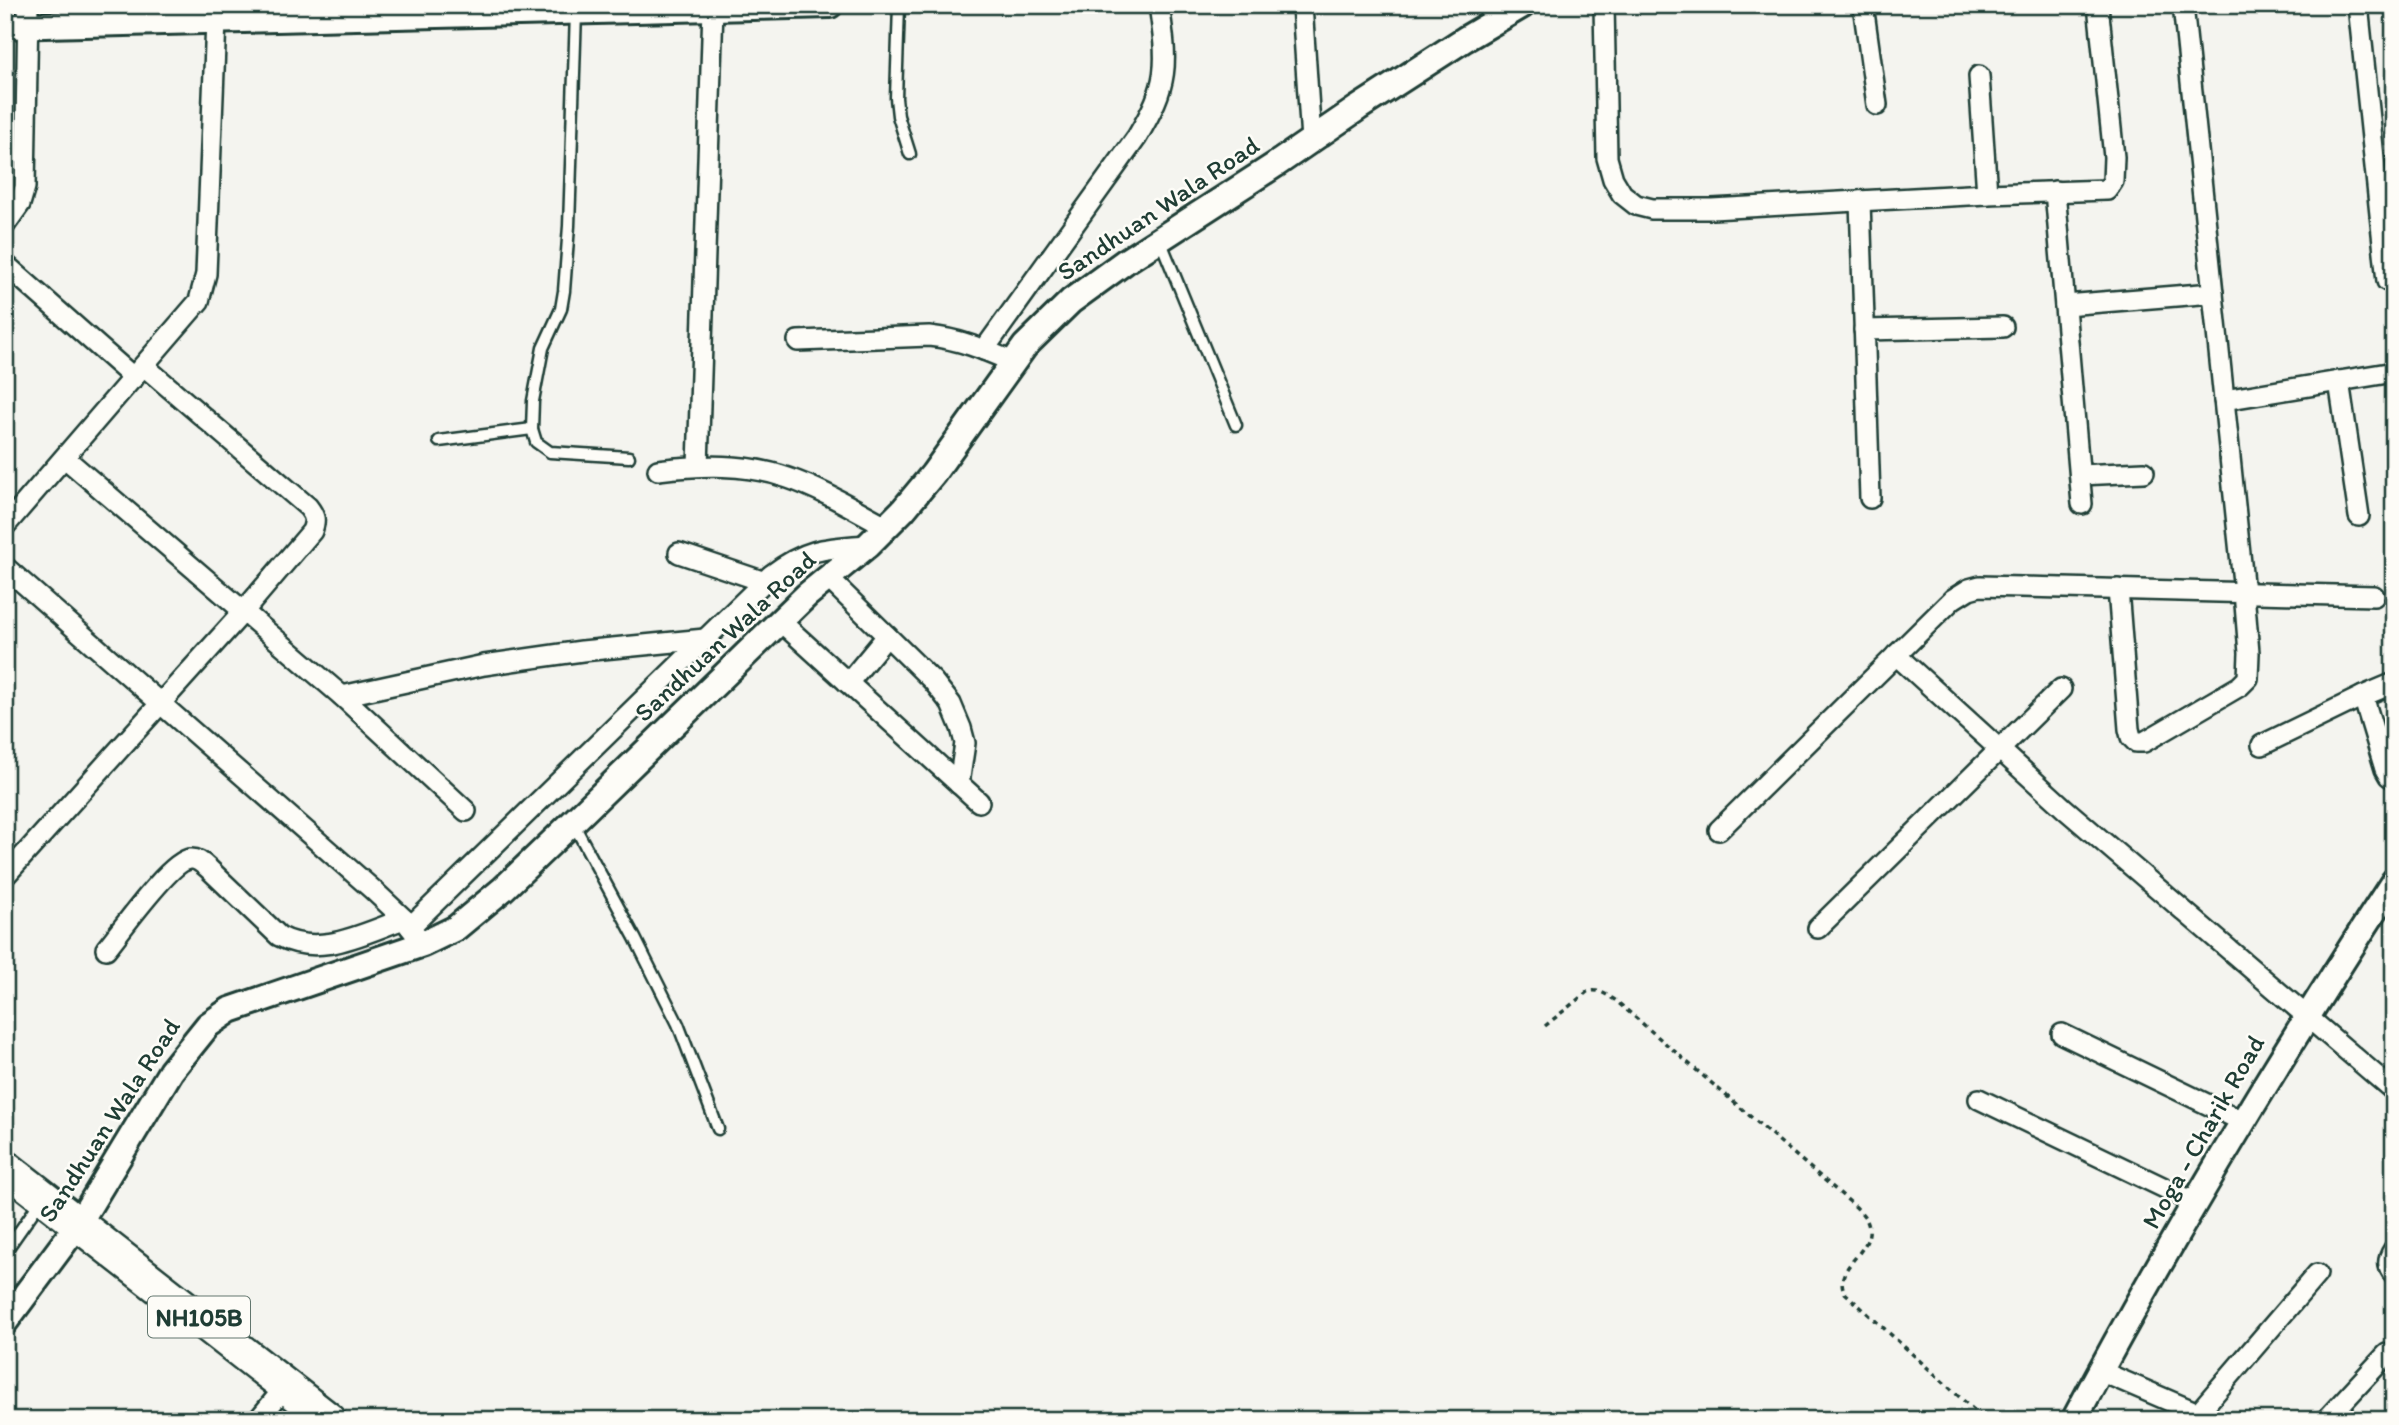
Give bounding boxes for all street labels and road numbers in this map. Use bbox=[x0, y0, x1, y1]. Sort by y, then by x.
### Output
street label: Sandhuan Wala Road bbox=[1051, 129, 1265, 287]
street label: Sandhuan Wala Road bbox=[628, 544, 822, 728]
street label: Sandhuan Wala Road bbox=[31, 1012, 187, 1228]
street label: Moga - Charik Road bbox=[2135, 1029, 2271, 1234]
road number: NH105B bbox=[148, 1296, 250, 1338]

